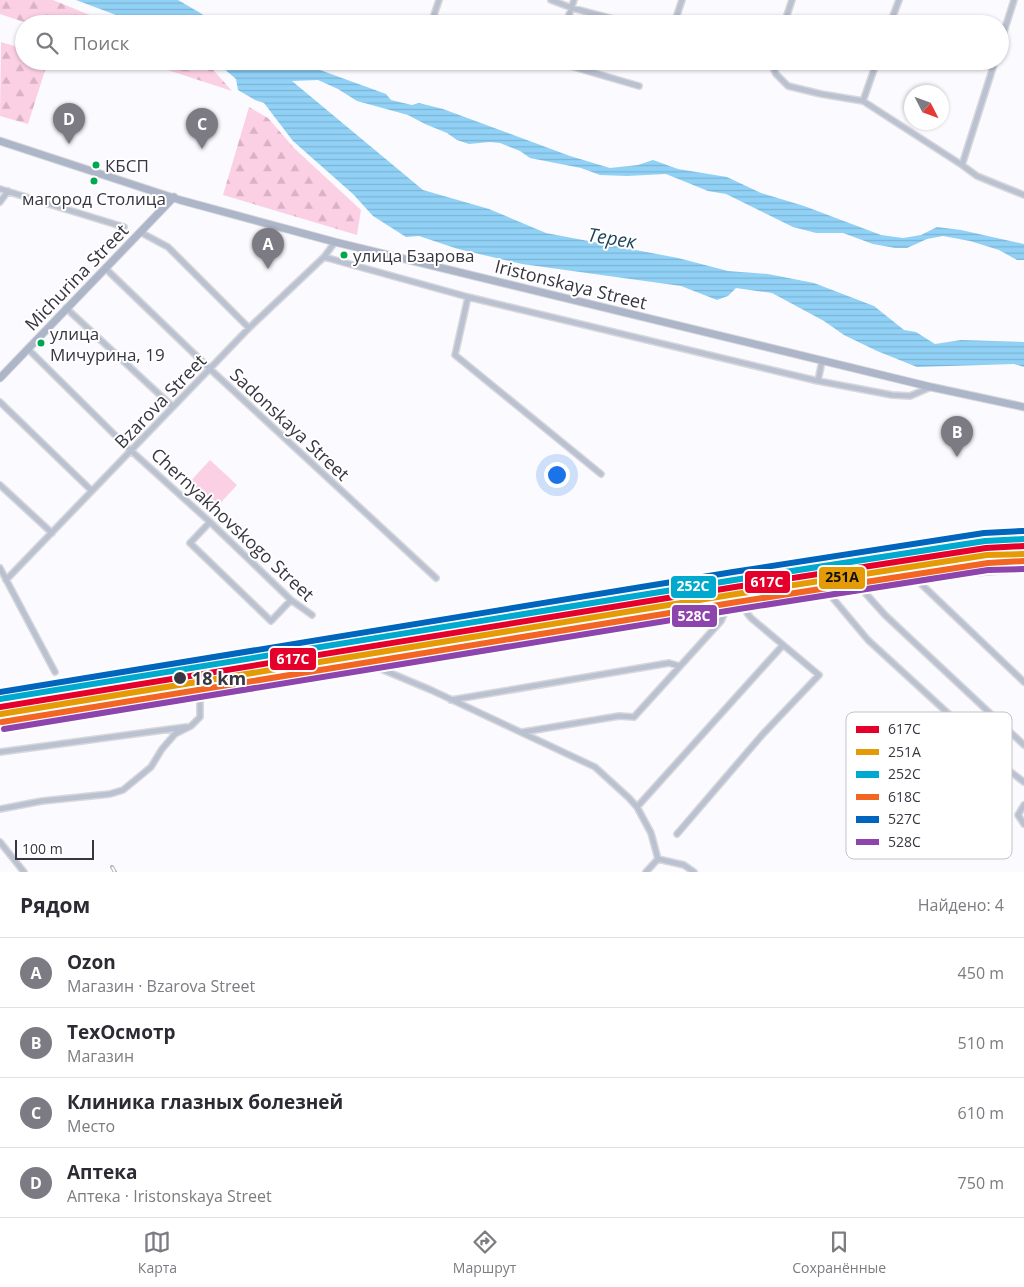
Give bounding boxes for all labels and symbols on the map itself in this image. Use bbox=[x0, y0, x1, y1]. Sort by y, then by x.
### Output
north arrow bbox=[904, 85, 949, 130]
pin: D bbox=[53, 103, 85, 144]
pin: C bbox=[186, 108, 218, 149]
place label: КБСП bbox=[105, 154, 149, 177]
marker: КБСП bbox=[91, 160, 101, 170]
marker: магород Столица bbox=[89, 176, 99, 186]
place label: магород Столица bbox=[22, 187, 166, 210]
street label: Michurina Street bbox=[19, 219, 133, 335]
water label: Терек bbox=[586, 221, 639, 255]
pin: A bbox=[252, 228, 284, 269]
place label: улица Бзарова bbox=[353, 244, 474, 267]
marker: улица Бзарова bbox=[339, 250, 349, 260]
street label: Iristonskaya Street bbox=[493, 254, 649, 314]
place label: улица Мичурина, 19 bbox=[50, 322, 165, 366]
marker: улица Мичурина, 19 bbox=[36, 338, 46, 348]
street label: Bzarova Street bbox=[109, 349, 211, 453]
street label: Sadonskaya Street bbox=[225, 362, 355, 486]
pin: B bbox=[941, 416, 973, 457]
street label: Chernyakhovskogo Street bbox=[146, 442, 320, 606]
your location bbox=[544, 462, 570, 488]
line badge: 251А bbox=[818, 566, 866, 590]
text: 251А bbox=[825, 567, 859, 586]
line badge: 617C bbox=[744, 570, 791, 594]
text: 617C bbox=[751, 572, 784, 591]
line badge: 252С bbox=[670, 575, 717, 599]
text: 252С bbox=[677, 576, 710, 595]
line badge: 528С bbox=[671, 604, 718, 628]
text: 528С bbox=[678, 606, 711, 625]
line badge: 617C bbox=[269, 647, 317, 671]
text: 617C bbox=[277, 649, 310, 668]
place label: 18 km bbox=[192, 666, 246, 690]
marker: 18 km bbox=[172, 670, 188, 686]
legend bbox=[846, 712, 1012, 859]
text: 617C bbox=[888, 719, 921, 738]
text: 251А bbox=[888, 742, 921, 761]
text: 252С bbox=[888, 764, 921, 783]
text: 618С bbox=[888, 787, 921, 806]
text: 527С bbox=[888, 809, 921, 828]
text: 528С bbox=[888, 832, 921, 851]
scale bar bbox=[15, 837, 94, 860]

